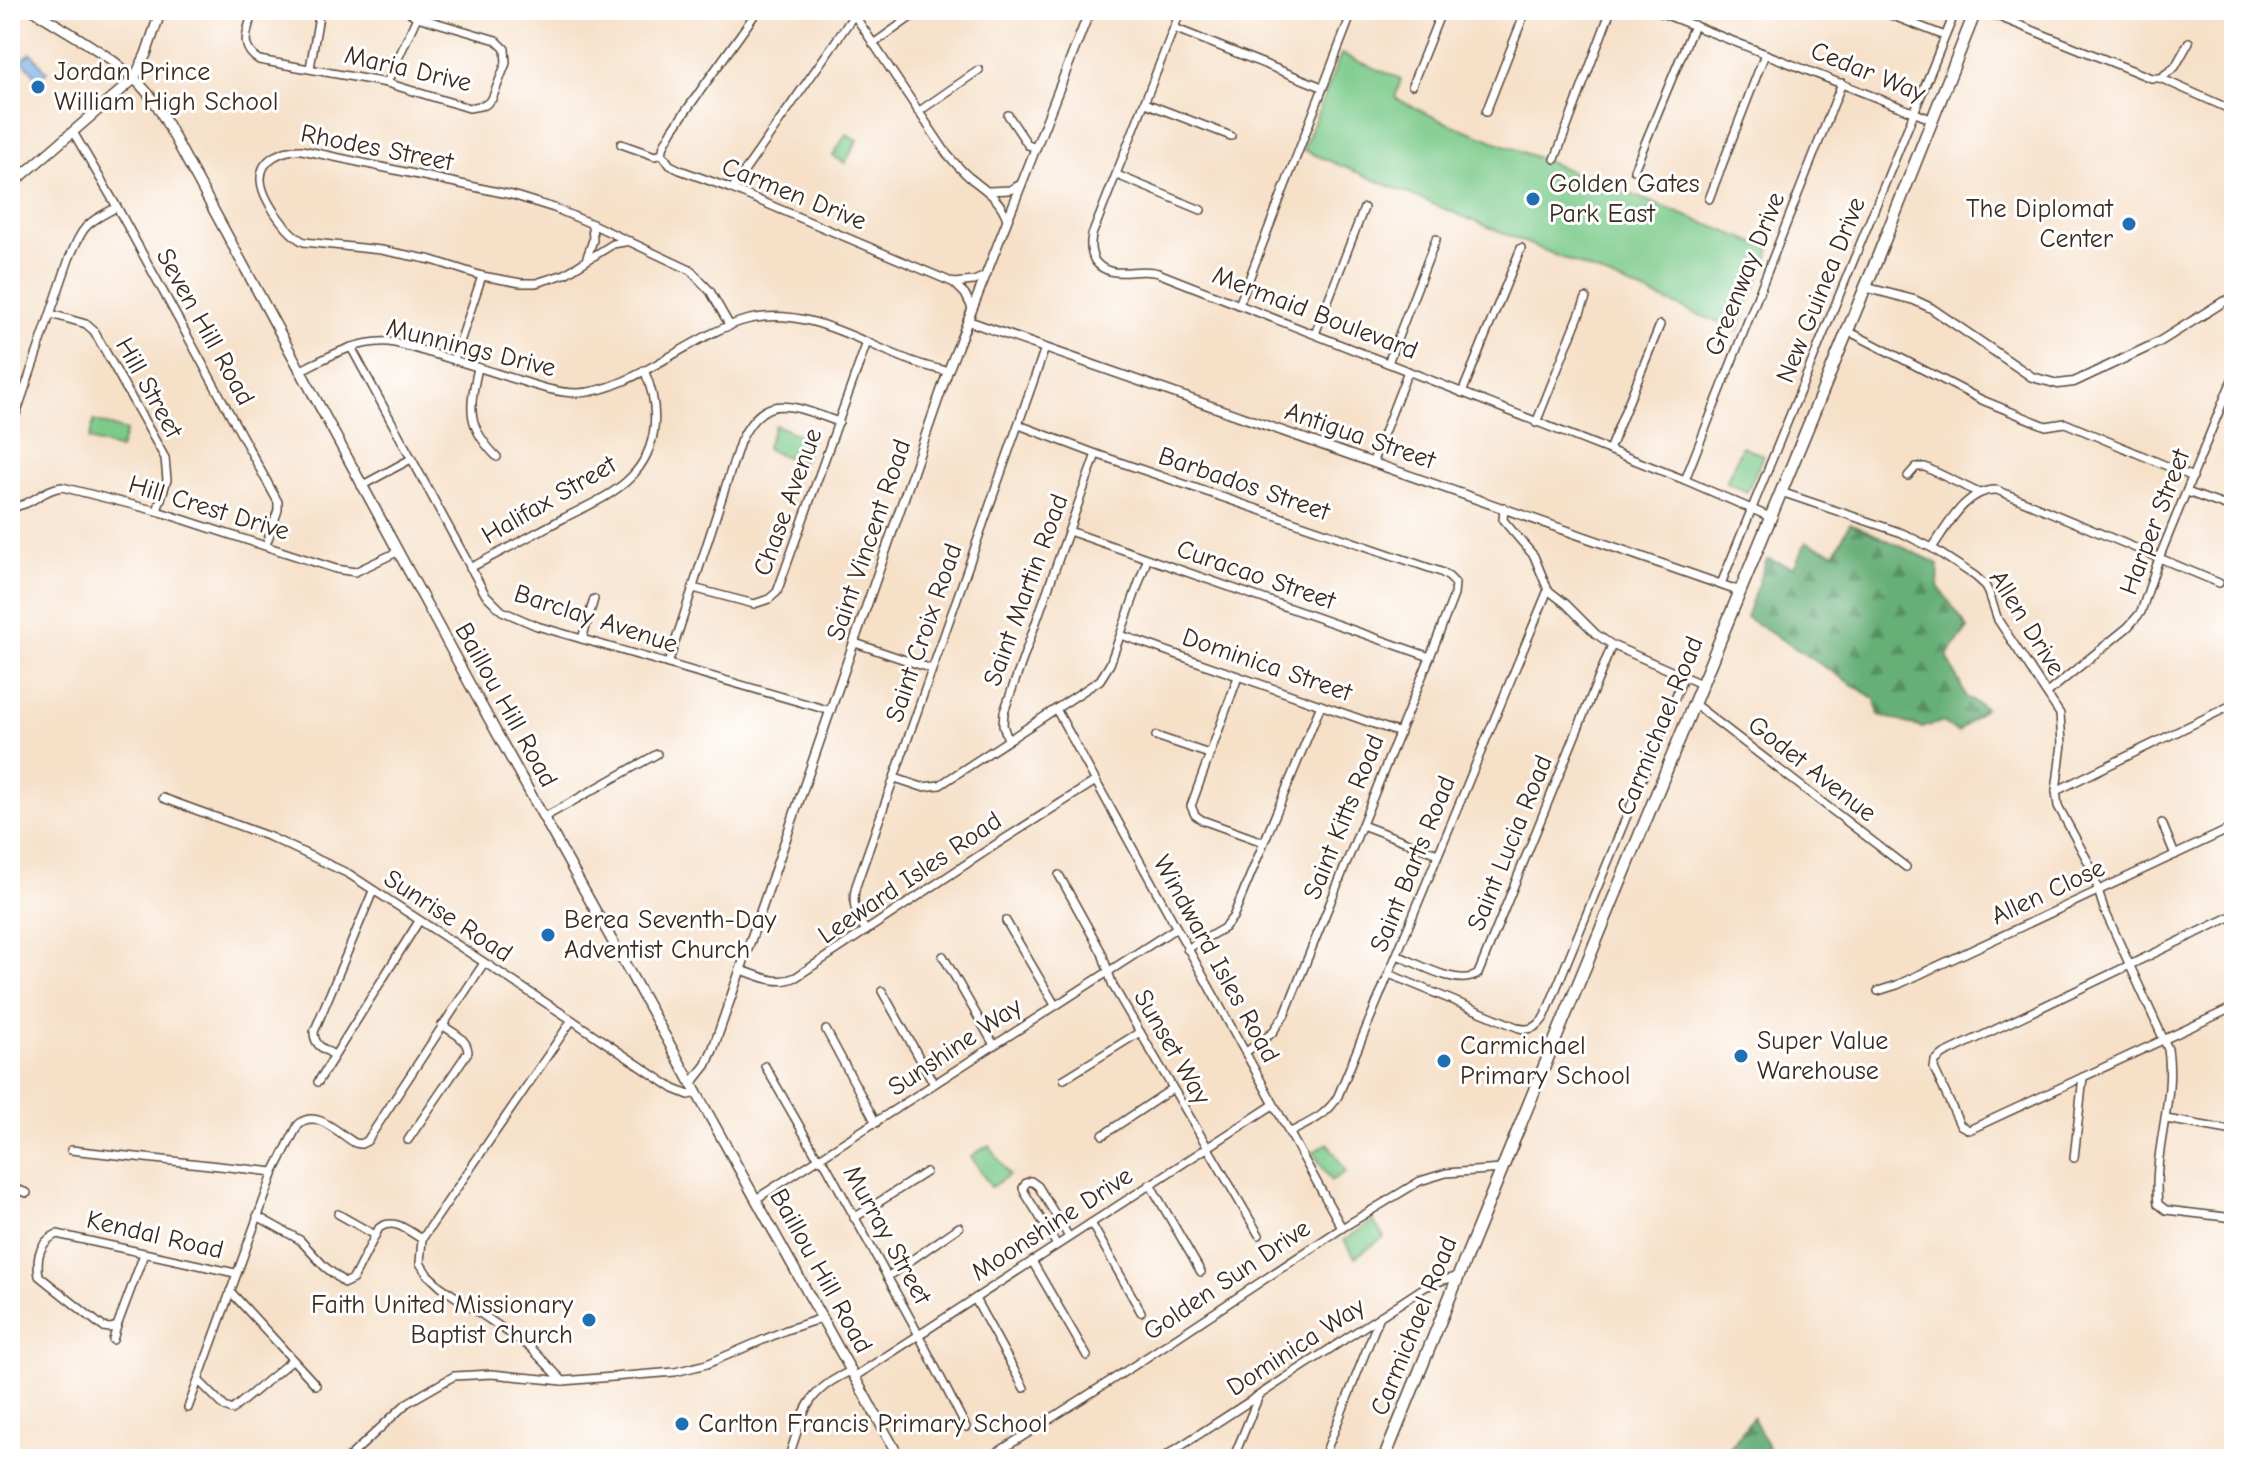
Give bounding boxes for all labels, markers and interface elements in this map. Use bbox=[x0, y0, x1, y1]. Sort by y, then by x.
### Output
street label: Cedar Way bbox=[1806, 35, 1930, 109]
street label: Maria Drive bbox=[342, 40, 474, 98]
place label: Jordan Prince William High School bbox=[54, 57, 278, 117]
marker: Jordan Prince William High School bbox=[29, 78, 47, 96]
street label: Rhodes Street bbox=[298, 119, 457, 178]
street label: Carmen Drive bbox=[717, 151, 871, 237]
place label: Golden Gates Park East bbox=[1549, 169, 1700, 229]
street label: Greenway Drive bbox=[1699, 188, 1791, 360]
marker: Golden Gates Park East bbox=[1524, 190, 1542, 208]
street label: New Guinea Drive bbox=[1770, 193, 1872, 387]
place label: The Diplomat Center bbox=[1966, 194, 2115, 254]
marker: The Diplomat Center bbox=[2120, 215, 2138, 233]
street label: Seven Hill Road bbox=[150, 243, 260, 411]
street label: Mermaid Boulevard bbox=[1208, 260, 1422, 366]
street label: Munnings Drive bbox=[383, 312, 559, 384]
street label: Hill Street bbox=[109, 333, 190, 445]
street label: Antigua Street bbox=[1281, 396, 1441, 476]
street label: Chase Avenue bbox=[747, 424, 829, 580]
street label: Saint Vincent Road bbox=[821, 436, 917, 644]
street label: Barbados Street bbox=[1154, 441, 1335, 528]
street label: Harper Street bbox=[2113, 444, 2197, 599]
street label: Halifax Street bbox=[477, 449, 623, 551]
street label: Hill Crest Drive bbox=[125, 469, 293, 547]
street label: Saint Martin Road bbox=[977, 490, 1075, 690]
street label: Curacao Street bbox=[1173, 534, 1341, 617]
street label: Saint Croix Road bbox=[879, 540, 969, 726]
street label: Allen Drive bbox=[1983, 565, 2071, 681]
street label: Barclay Avenue bbox=[510, 578, 682, 660]
street label: Baillou Hill Road bbox=[448, 617, 564, 793]
street label: Dominica Street bbox=[1178, 622, 1357, 709]
street label: Carmichael Road bbox=[1610, 632, 1710, 820]
street label: Godet Avenue bbox=[1742, 710, 1882, 828]
street label: Saint Kitts Road bbox=[1297, 730, 1391, 904]
street label: Saint Lucia Road bbox=[1461, 751, 1559, 935]
street label: Saint Barts Road bbox=[1364, 772, 1462, 956]
street label: Leeward Isles Road bbox=[813, 806, 1007, 950]
street label: Windward Isles Road bbox=[1147, 850, 1285, 1068]
street label: Allen Close bbox=[1987, 853, 2109, 931]
street label: Sunrise Road bbox=[378, 863, 518, 969]
place label: Berea Seventh-Day Adventist Church bbox=[564, 905, 777, 965]
marker: Berea Seventh-Day Adventist Church bbox=[539, 926, 557, 944]
street label: Sunset Way bbox=[1127, 984, 1217, 1110]
street label: Sunshine Way bbox=[883, 991, 1028, 1103]
place label: Super Value Warehouse bbox=[1757, 1026, 1888, 1086]
place label: Carmichael Primary School bbox=[1460, 1031, 1630, 1091]
marker: Super Value Warehouse bbox=[1732, 1047, 1750, 1065]
marker: Carmichael Primary School bbox=[1435, 1052, 1453, 1070]
street label: Murray Street bbox=[837, 1160, 938, 1311]
street label: Moonshine Drive bbox=[966, 1161, 1138, 1287]
street label: Baillou Hill Road bbox=[763, 1183, 879, 1359]
street label: Kendal Road bbox=[84, 1205, 226, 1265]
street label: Golden Sun Drive bbox=[1138, 1213, 1316, 1347]
street label: Carmichael Road bbox=[1364, 1232, 1464, 1420]
place label: Faith United Missionary Baptist Church bbox=[311, 1290, 573, 1350]
street label: Dominica Way bbox=[1221, 1291, 1371, 1403]
marker: Faith United Missionary Baptist Church bbox=[580, 1311, 598, 1329]
place label: Carlton Francis Primary School bbox=[698, 1409, 1048, 1439]
marker: Carlton Francis Primary School bbox=[673, 1415, 691, 1433]

